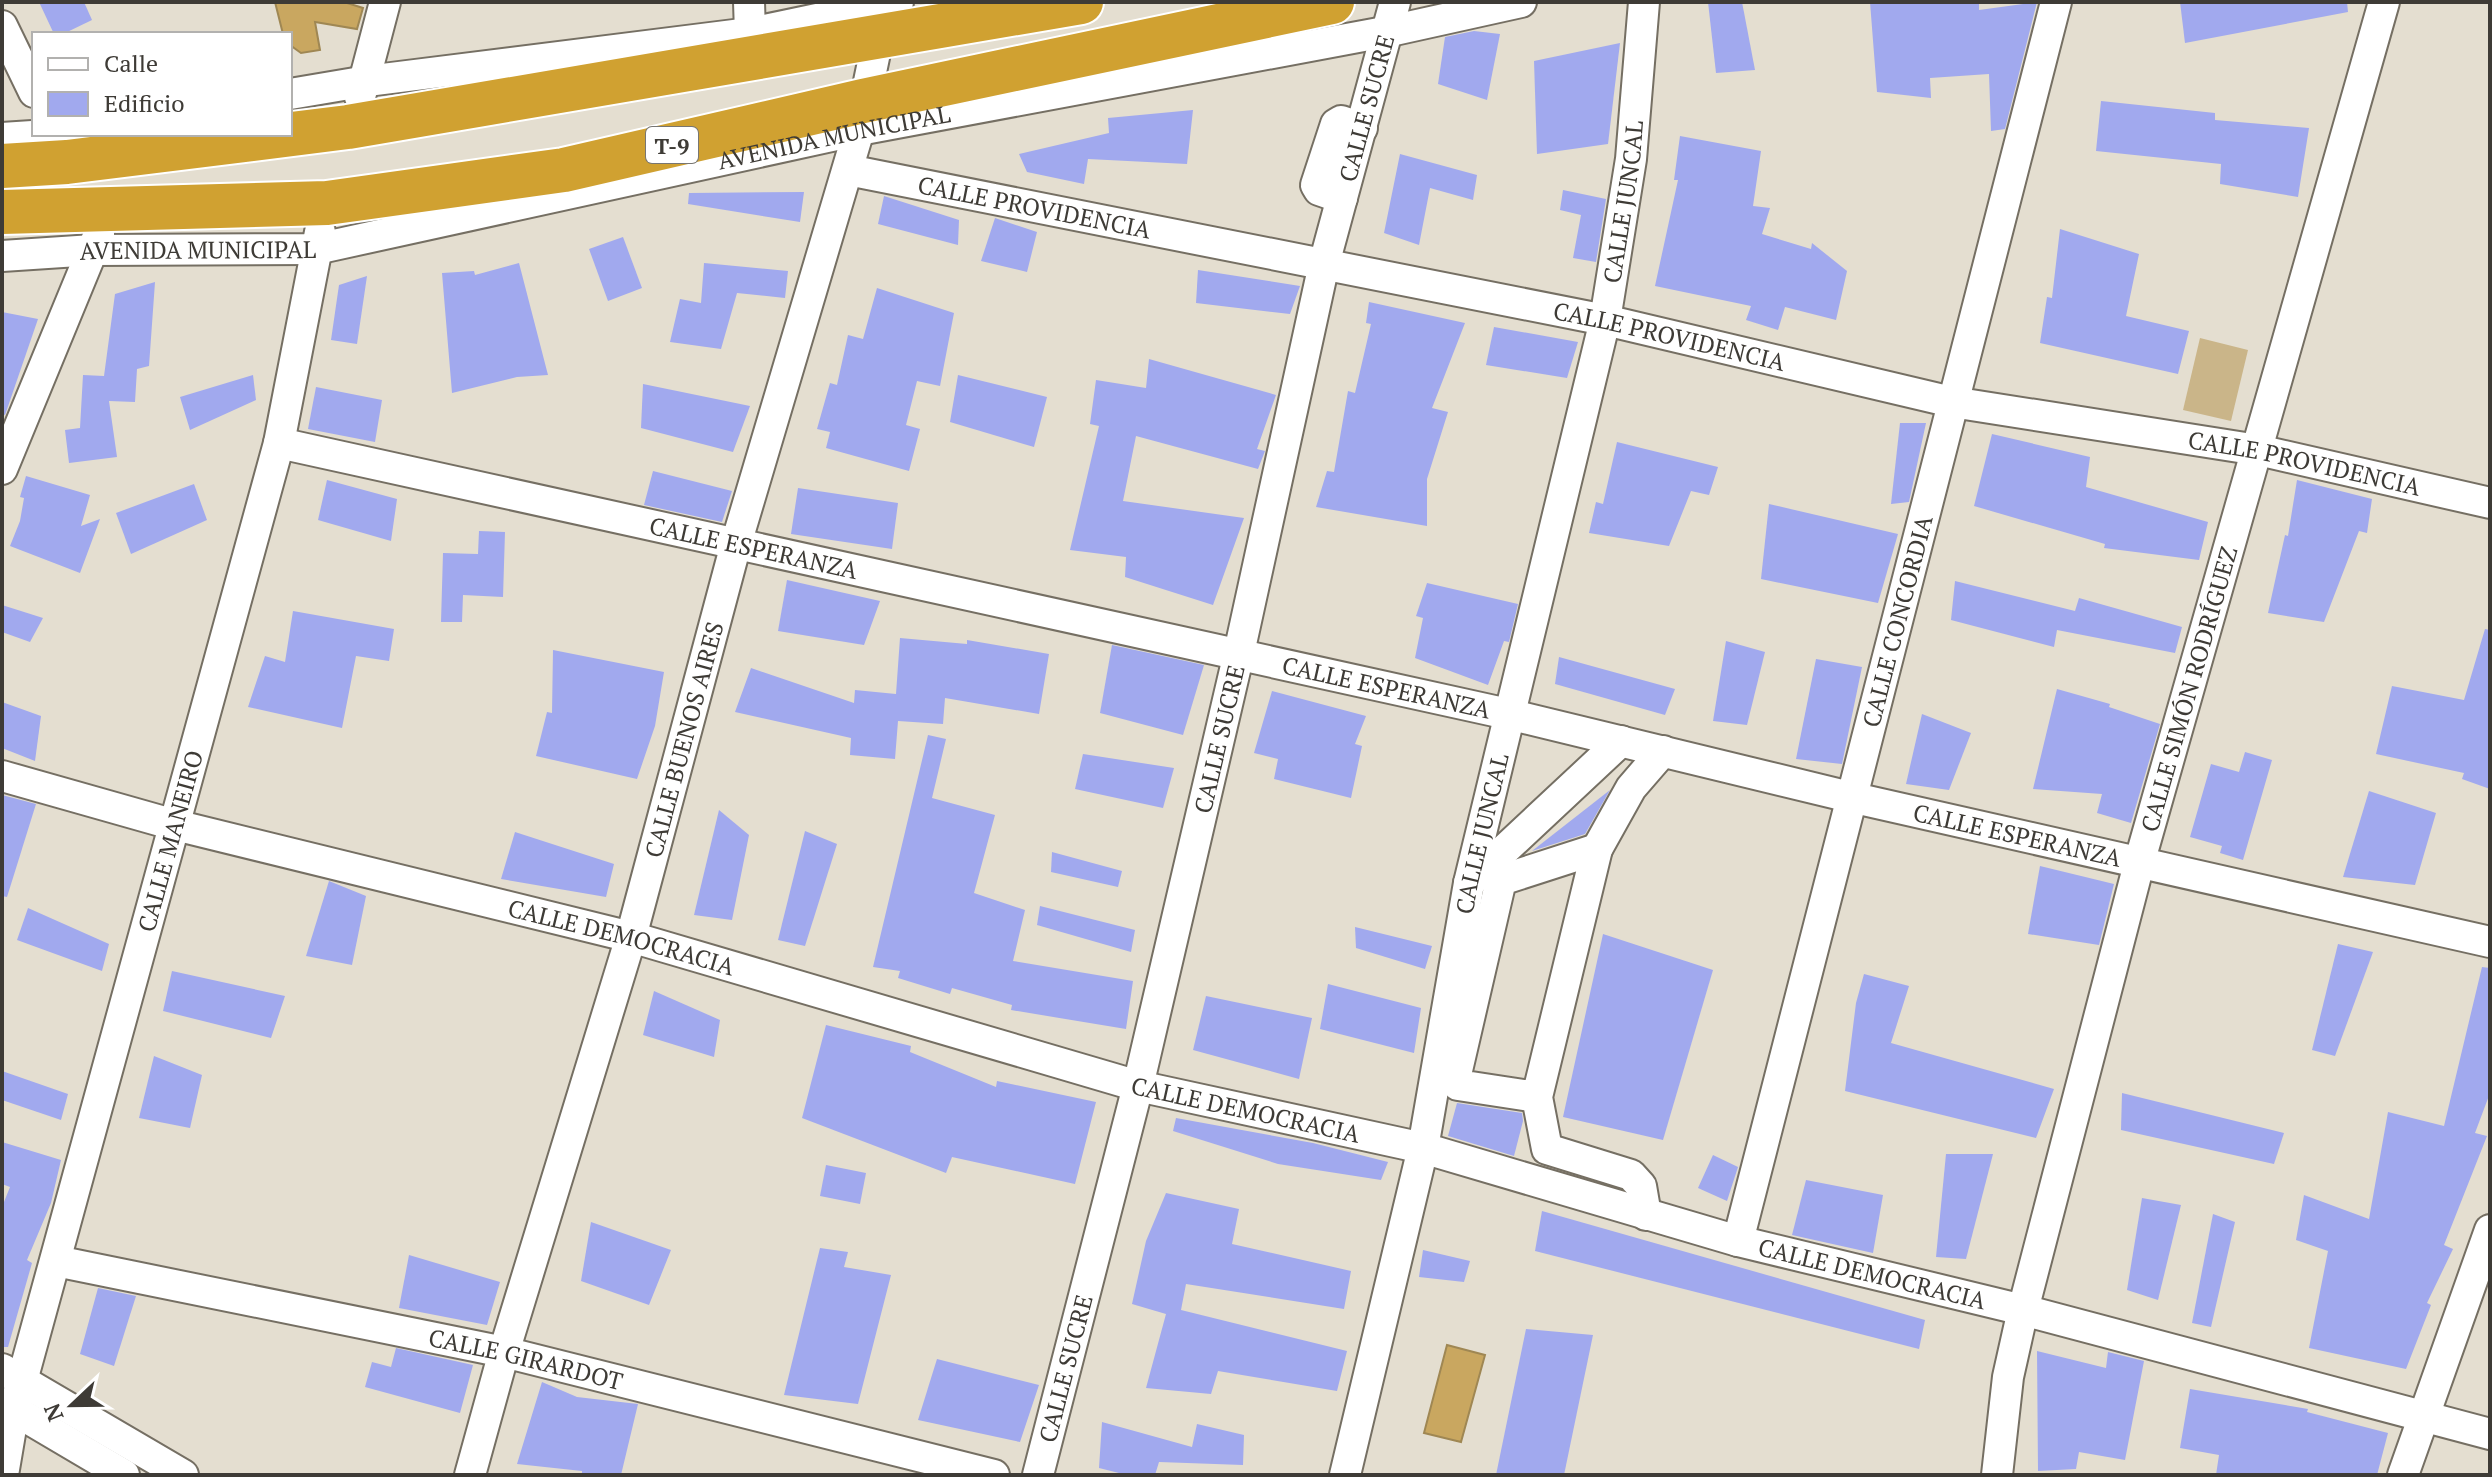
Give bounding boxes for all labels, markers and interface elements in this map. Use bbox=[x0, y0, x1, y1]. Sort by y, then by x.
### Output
street label: CALLE SUCRE bbox=[1331, 31, 1401, 185]
legend bbox=[32, 32, 292, 136]
text: Calle bbox=[104, 47, 158, 79]
text: Edificio bbox=[104, 87, 185, 119]
street label: AVENIDA MUNICIPAL bbox=[714, 97, 953, 177]
street label: CALLE JUNCAL bbox=[1595, 119, 1650, 285]
road number: T-9 bbox=[646, 127, 698, 163]
street label: CALLE PROVIDENCIA bbox=[915, 168, 1154, 246]
street label: AVENIDA MUNICIPAL bbox=[78, 233, 316, 267]
street label: CALLE PROVIDENCIA bbox=[1551, 294, 1789, 378]
street label: CALLE PROVIDENCIA bbox=[2186, 423, 2424, 503]
street label: CALLE ESPERANZA bbox=[646, 509, 861, 586]
street label: CALLE CONCORDIA bbox=[1855, 511, 1940, 730]
street label: CALLE SIMÓN RODRÍGUEZ bbox=[2133, 543, 2244, 835]
street label: CALLE BUENOS AIRES bbox=[637, 618, 731, 861]
street label: CALLE ESPERANZA bbox=[1279, 649, 1494, 726]
street label: CALLE SUCRE bbox=[1186, 662, 1252, 816]
street label: CALLE MANEIRO bbox=[130, 746, 210, 935]
street label: CALLE JUNCAL bbox=[1448, 750, 1516, 916]
street label: CALLE ESPERANZA bbox=[1910, 796, 2125, 874]
street label: CALLE DEMOCRACIA bbox=[505, 891, 739, 983]
street label: CALLE DEMOCRACIA bbox=[1128, 1069, 1364, 1150]
street label: CALLE DEMOCRACIA bbox=[1755, 1231, 1990, 1317]
street label: CALLE SUCRE bbox=[1031, 1291, 1100, 1446]
street label: CALLE GIRARDOT bbox=[426, 1321, 626, 1397]
north arrow bbox=[32, 1365, 112, 1445]
text: N bbox=[36, 1399, 70, 1426]

